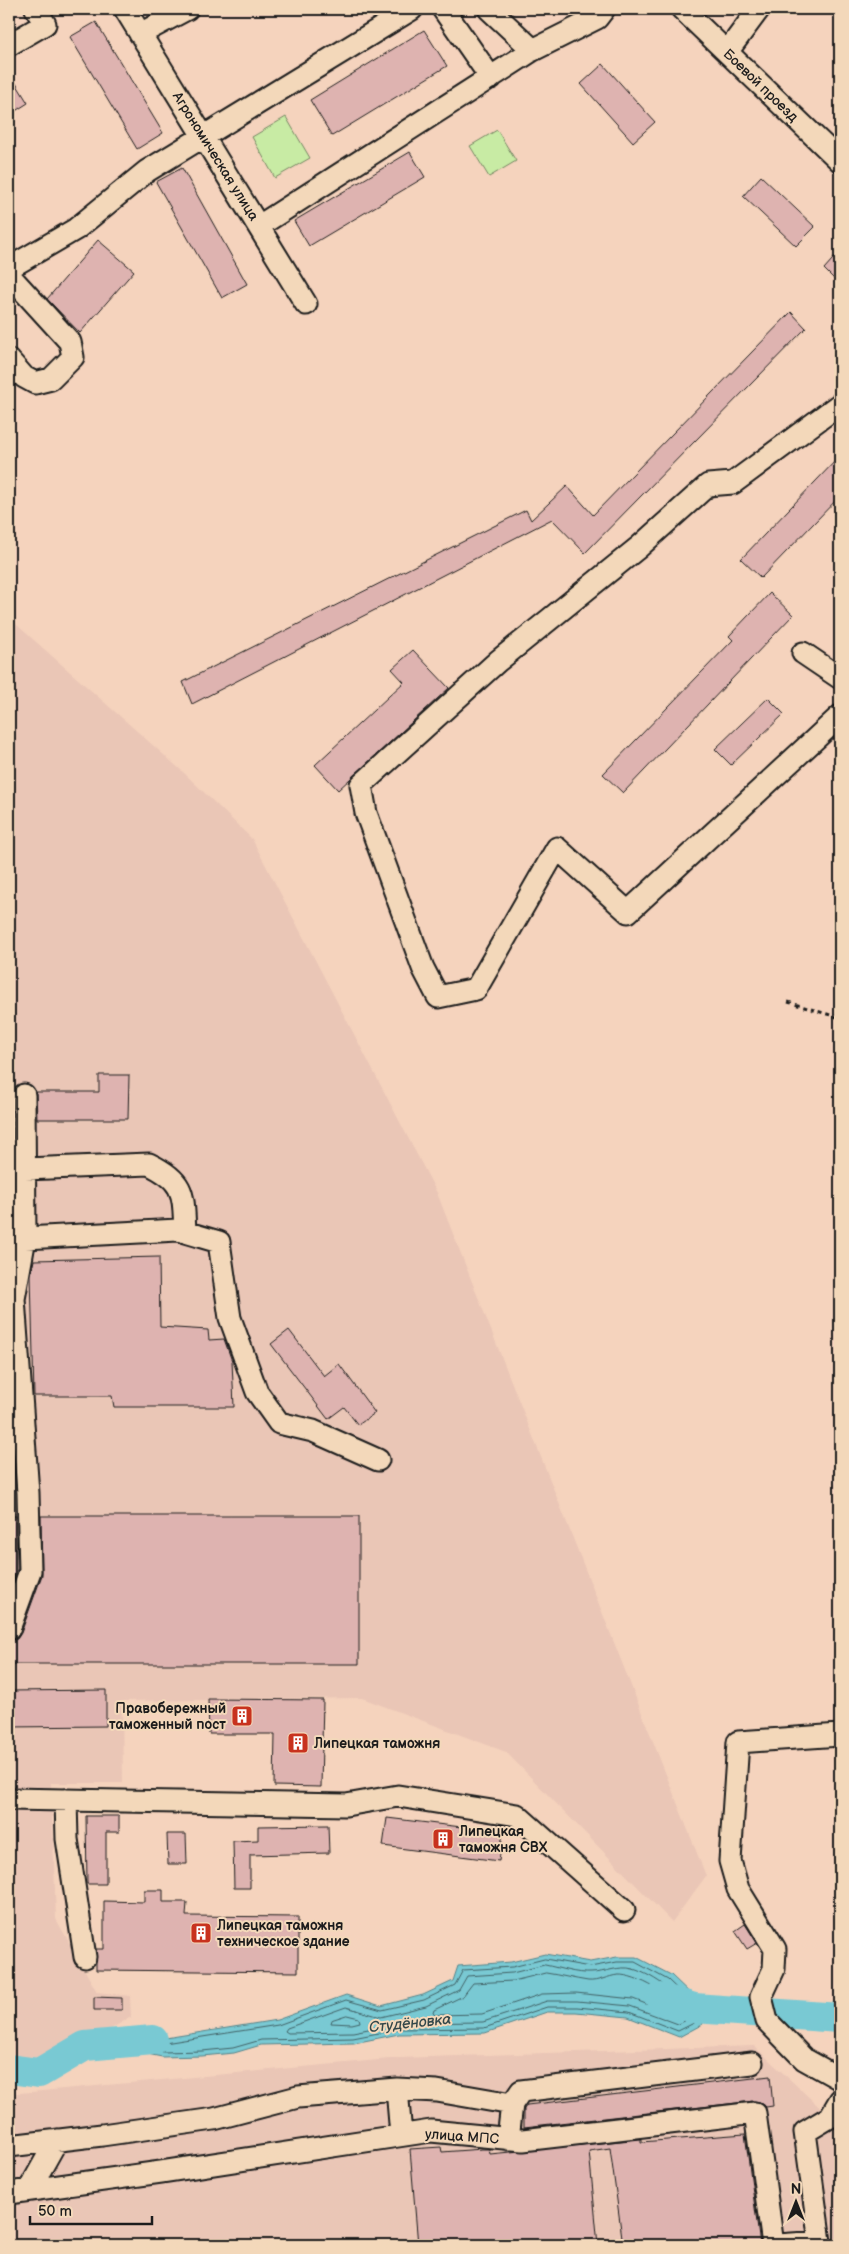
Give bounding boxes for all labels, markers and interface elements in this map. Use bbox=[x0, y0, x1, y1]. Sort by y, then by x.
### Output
street label: Боевой проезд bbox=[720, 45, 802, 126]
street label: Агрономическая улица bbox=[168, 88, 263, 225]
place label: Правобережный таможенный пост bbox=[109, 1700, 226, 1733]
building icon: Правобережный таможенный пост bbox=[230, 1704, 254, 1728]
building icon: Липецкая таможня bbox=[286, 1731, 310, 1755]
place label: Липецкая таможня bbox=[313, 1735, 440, 1752]
place label: Липецкая таможня СВХ bbox=[458, 1823, 548, 1856]
building icon: Липецкая таможня СВХ bbox=[431, 1827, 455, 1851]
place label: Липецкая таможня техническое здание bbox=[216, 1917, 350, 1950]
building icon: Липецкая таможня техническое здание bbox=[189, 1921, 213, 1945]
water label: Студёновка bbox=[368, 2010, 452, 2037]
street label: улица МПС bbox=[424, 2125, 500, 2148]
north arrow bbox=[772, 2176, 822, 2226]
text: N bbox=[791, 2181, 801, 2198]
scale bar bbox=[30, 2194, 152, 2226]
text: 50 m bbox=[38, 2202, 72, 2221]

